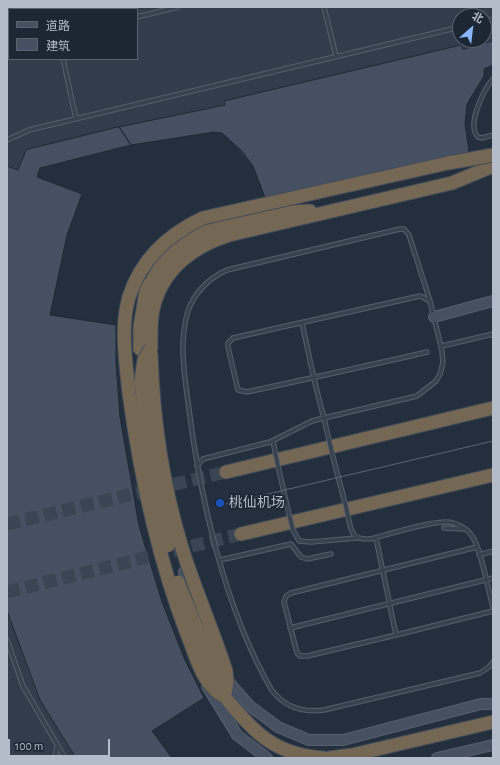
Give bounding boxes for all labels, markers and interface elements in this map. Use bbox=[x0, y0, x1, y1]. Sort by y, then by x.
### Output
legend bbox=[8, 8, 138, 60]
north arrow bbox=[452, 8, 492, 48]
text: 北 bbox=[470, 10, 485, 25]
text: 道路 bbox=[46, 20, 70, 32]
text: 建筑 bbox=[46, 40, 70, 52]
place label: 桃仙机场 bbox=[229, 495, 285, 511]
marker: 桃仙机场 bbox=[214, 497, 226, 509]
scale bar bbox=[10, 731, 112, 757]
text: 100 m bbox=[15, 740, 43, 752]

